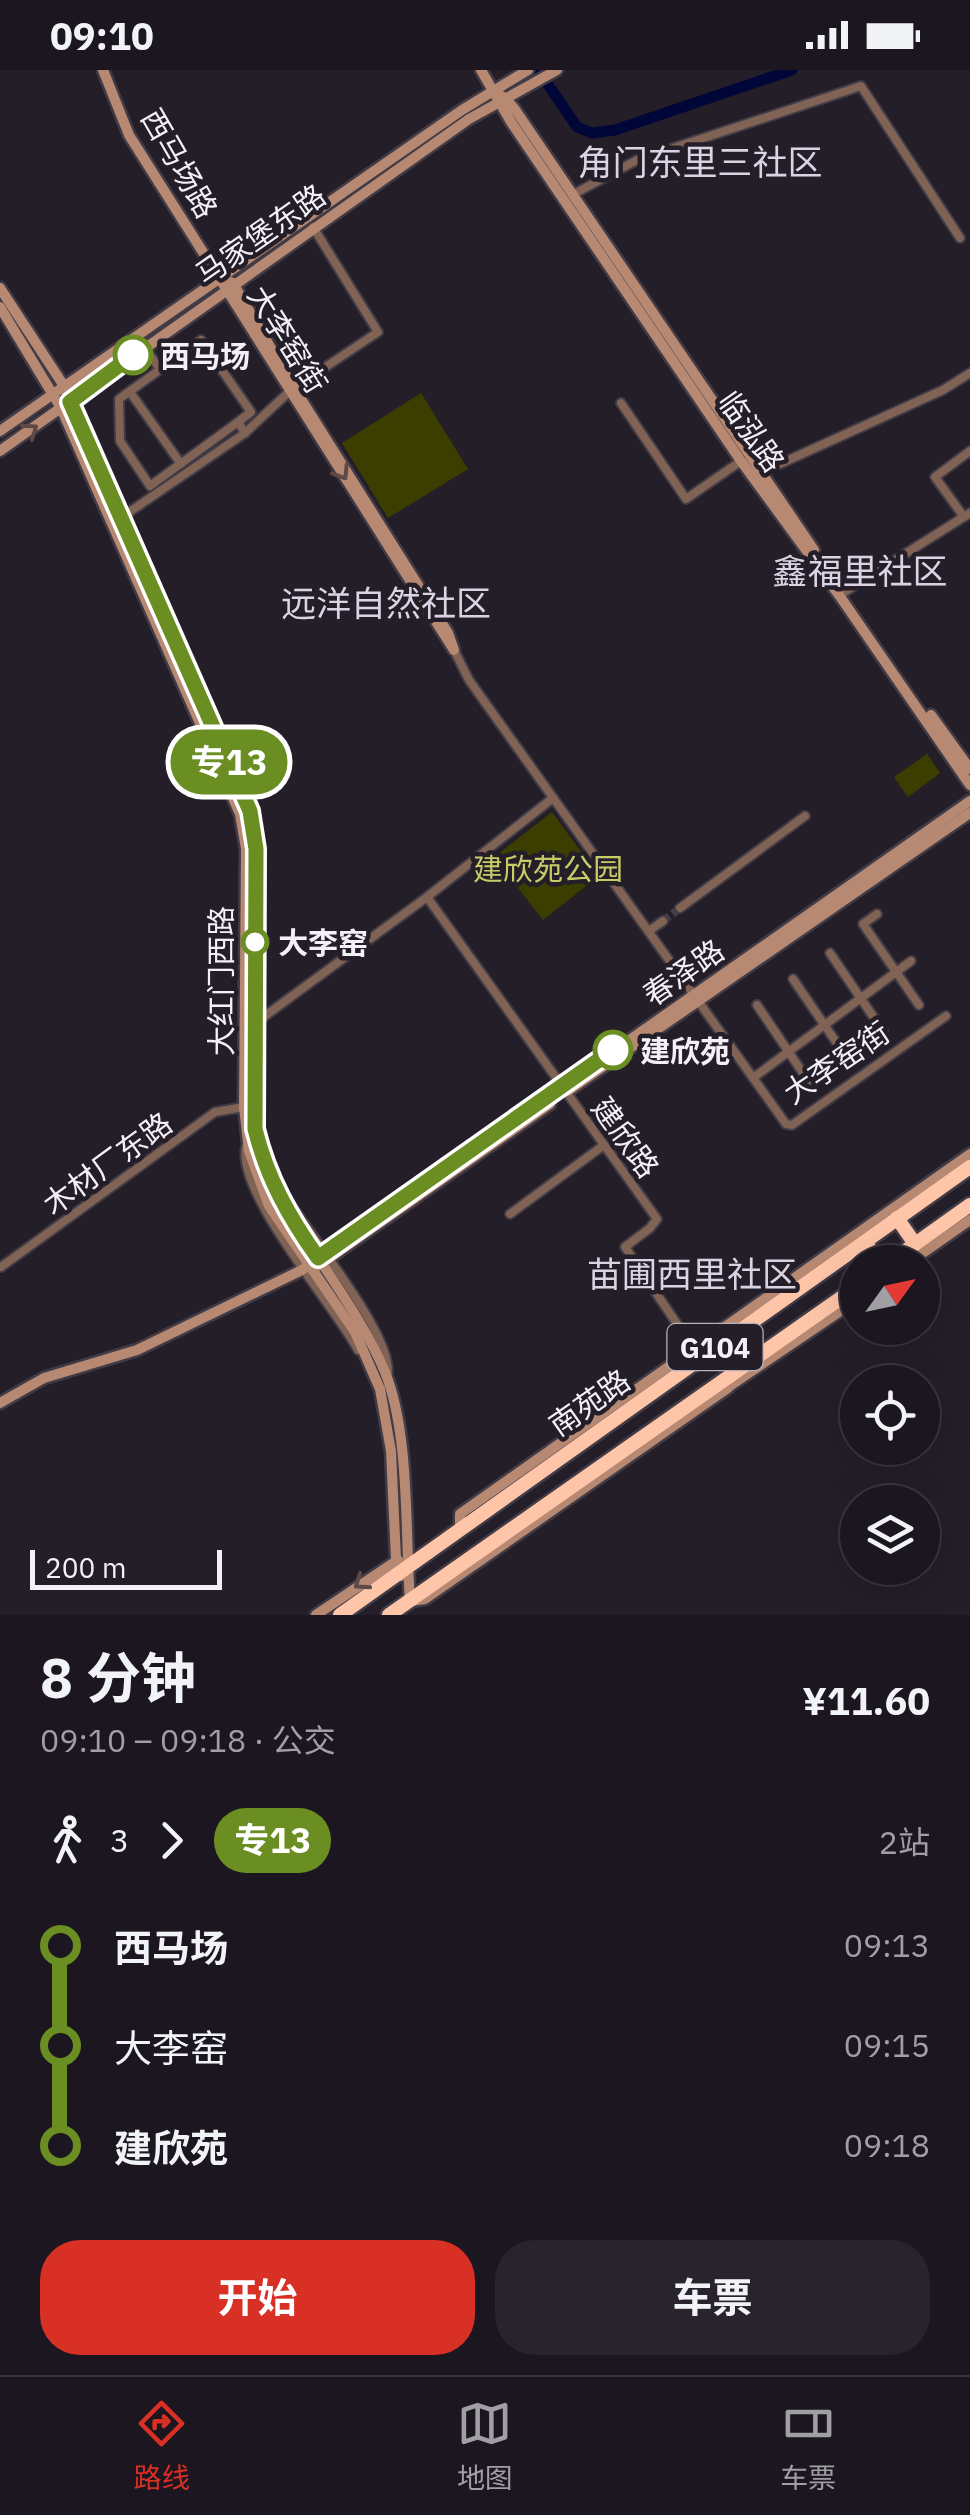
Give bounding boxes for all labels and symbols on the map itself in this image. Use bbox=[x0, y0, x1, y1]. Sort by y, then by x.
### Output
street label: 西马场路 bbox=[133, 101, 227, 225]
district label: 角门东里三社区 bbox=[577, 139, 823, 185]
street label: 马家堡东路 bbox=[187, 175, 333, 293]
street label: 大李窑街 bbox=[240, 278, 336, 400]
marker: 西马场 bbox=[114, 336, 152, 374]
place label: 西马场 bbox=[160, 336, 250, 375]
street label: 临泓路 bbox=[710, 383, 794, 479]
one-way arrow bbox=[19, 424, 38, 442]
one-way arrow bbox=[330, 462, 349, 480]
district label: 鑫福里社区 bbox=[772, 548, 948, 594]
district label: 远洋自然社区 bbox=[281, 580, 491, 626]
line badge: 专13 bbox=[172, 730, 286, 794]
park label: 建欣苑公园 bbox=[473, 849, 623, 888]
street label: 大红门西路 bbox=[201, 906, 240, 1056]
place label: 大李窑 bbox=[278, 923, 368, 962]
marker: 大李窑 bbox=[242, 929, 268, 955]
street label: 春泽路 bbox=[635, 930, 731, 1014]
street label: 大李窑街 bbox=[775, 1012, 897, 1112]
marker: 建欣苑 bbox=[594, 1031, 632, 1069]
place label: 建欣苑 bbox=[640, 1031, 730, 1070]
street label: 建欣路 bbox=[584, 1089, 668, 1185]
street label: 木材厂东路 bbox=[35, 1103, 179, 1223]
north arrow bbox=[840, 1245, 940, 1345]
district label: 苗圃西里社区 bbox=[587, 1251, 797, 1297]
road number: G104 bbox=[668, 1324, 762, 1370]
street label: 南苑路 bbox=[541, 1360, 637, 1444]
scale bar bbox=[30, 1545, 222, 1590]
one-way arrow bbox=[354, 1571, 372, 1589]

